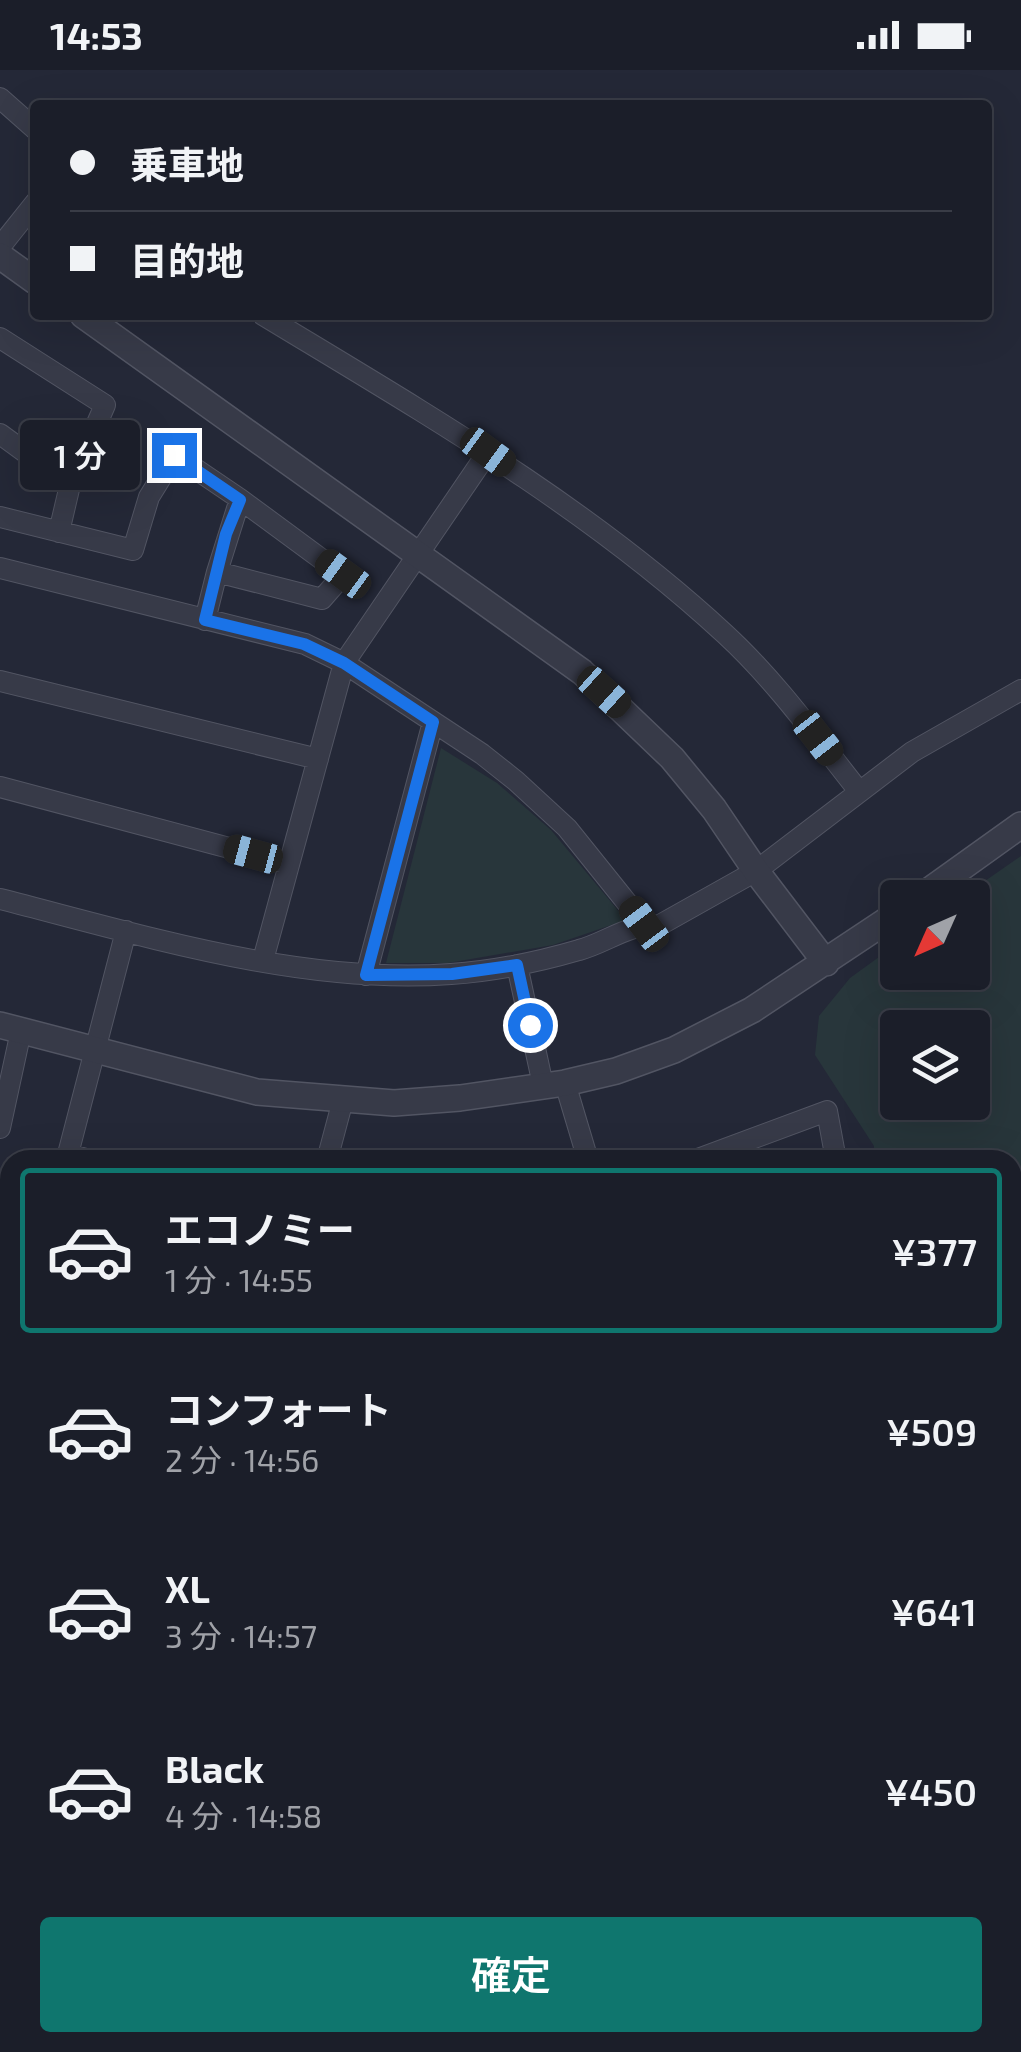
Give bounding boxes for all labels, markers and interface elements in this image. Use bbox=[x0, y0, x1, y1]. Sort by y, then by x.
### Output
text: 14:53 bbox=[50, 12, 143, 58]
text: 乗車地 bbox=[130, 141, 244, 187]
text: 目的地 bbox=[130, 237, 244, 283]
callout: 1 分 bbox=[19, 420, 139, 490]
car bbox=[455, 422, 521, 482]
route end bbox=[152, 433, 197, 478]
text: 1 分 bbox=[54, 436, 106, 474]
car bbox=[310, 544, 376, 604]
car bbox=[572, 661, 636, 723]
car bbox=[788, 705, 848, 771]
car bbox=[220, 832, 286, 876]
north arrow bbox=[880, 880, 990, 990]
map controls bbox=[880, 880, 990, 1120]
car bbox=[614, 891, 674, 957]
route start bbox=[508, 1003, 553, 1048]
button: layers bbox=[880, 1010, 990, 1120]
icon: car bbox=[45, 1206, 135, 1296]
text: エコノミー bbox=[165, 1206, 355, 1252]
text: ¥377 bbox=[892, 1228, 977, 1274]
text: 1 分 · 14:55 bbox=[165, 1260, 313, 1298]
icon: car bbox=[45, 1386, 135, 1476]
text: コンフォート bbox=[165, 1386, 392, 1432]
text: ¥509 bbox=[886, 1408, 977, 1454]
text: 2 分 · 14:56 bbox=[165, 1440, 319, 1478]
text: XL bbox=[165, 1565, 210, 1611]
icon: car bbox=[45, 1566, 135, 1656]
text: ¥641 bbox=[891, 1588, 977, 1634]
text: 3 分 · 14:57 bbox=[165, 1616, 317, 1654]
text: Black bbox=[165, 1745, 264, 1791]
icon: car bbox=[45, 1746, 135, 1836]
text: ¥450 bbox=[884, 1768, 977, 1814]
text: 4 分 · 14:58 bbox=[165, 1796, 322, 1834]
button: 確定 bbox=[40, 1917, 982, 2032]

